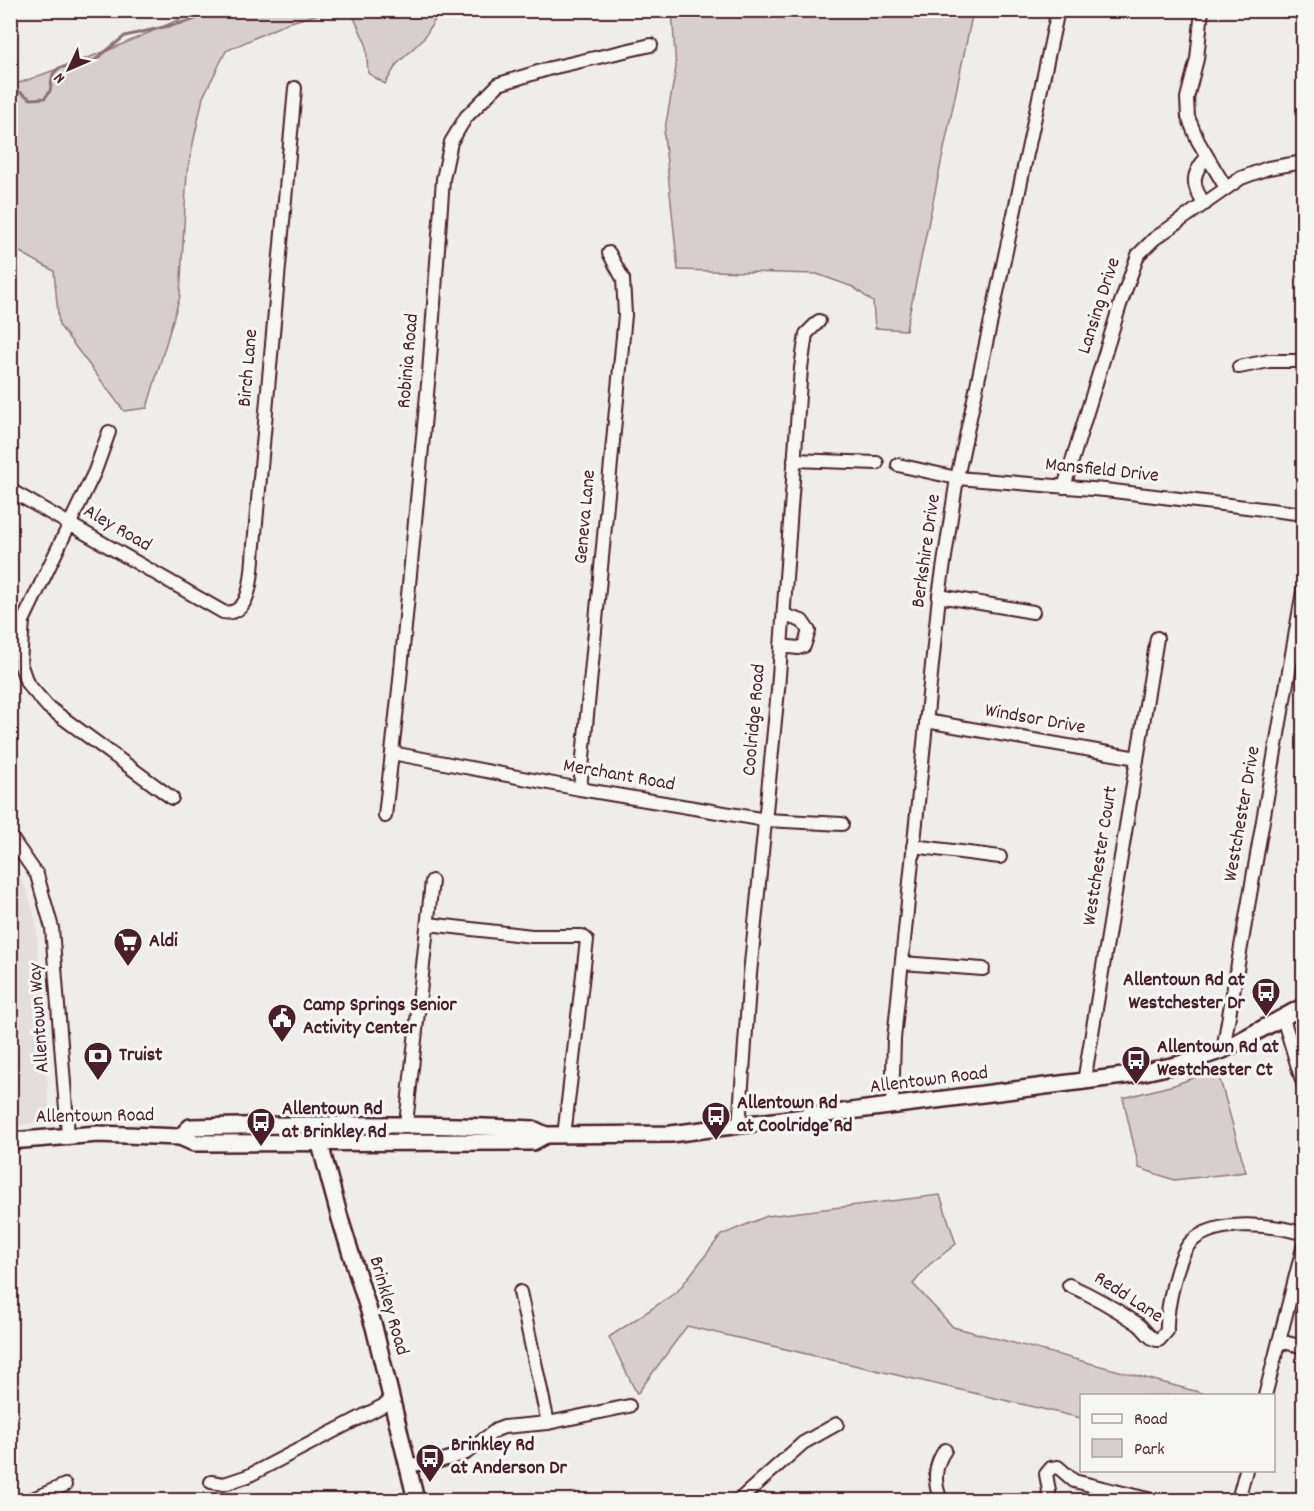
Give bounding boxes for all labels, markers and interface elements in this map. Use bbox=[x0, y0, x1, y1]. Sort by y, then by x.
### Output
north arrow bbox=[39, 39, 99, 99]
text: N bbox=[49, 67, 71, 89]
street label: Lansing Drive bbox=[1071, 254, 1129, 358]
street label: Robinia Road bbox=[391, 312, 427, 410]
street label: Birch Lane bbox=[232, 328, 266, 408]
street label: Mansfield Drive bbox=[1044, 451, 1160, 491]
street label: Geneva Lane bbox=[568, 468, 604, 565]
street label: Berkshire Drive bbox=[905, 492, 949, 610]
street label: Aley Road bbox=[78, 498, 156, 560]
street label: Coolridge Road bbox=[736, 663, 774, 777]
street label: Windsor Drive bbox=[983, 697, 1088, 743]
street label: Westchester Drive bbox=[1217, 744, 1269, 884]
street label: Merchant Road bbox=[561, 752, 677, 800]
street label: Westchester Court bbox=[1076, 784, 1126, 928]
supermarket icon: Aldi bbox=[112, 926, 144, 968]
place label: Aldi bbox=[149, 928, 178, 956]
street label: Allentown Way bbox=[22, 961, 58, 1074]
place label: Allentown Rd at Westchester Dr bbox=[1123, 967, 1246, 1018]
bus stop icon: Allentown Rd at Westchester Dr bbox=[1250, 976, 1282, 1018]
place label: Camp Springs Senior Activity Center bbox=[303, 992, 457, 1043]
public building icon: Camp Springs Senior Activity Center bbox=[266, 1002, 298, 1044]
place label: Allentown Rd at Westchester Ct bbox=[1157, 1034, 1280, 1085]
bank icon: Truist bbox=[82, 1040, 114, 1082]
place label: Truist bbox=[119, 1042, 163, 1070]
bus stop icon: Allentown Rd at Westchester Ct bbox=[1120, 1044, 1152, 1086]
street label: Allentown Road bbox=[868, 1060, 990, 1102]
place label: Allentown Rd at Coolridge Rd bbox=[737, 1090, 853, 1141]
place label: Allentown Rd at Brinkley Rd bbox=[282, 1096, 387, 1147]
bus stop icon: Allentown Rd at Coolridge Rd bbox=[700, 1100, 732, 1142]
street label: Allentown Road bbox=[35, 1102, 155, 1132]
bus stop icon: Allentown Rd at Brinkley Rd bbox=[245, 1106, 277, 1148]
street label: Brinkley Road bbox=[361, 1253, 415, 1359]
street label: Redd Lane bbox=[1088, 1265, 1168, 1331]
legend bbox=[1080, 1394, 1275, 1472]
text: Road bbox=[1134, 1408, 1168, 1433]
place label: Brinkley Rd at Anderson Dr bbox=[451, 1432, 568, 1483]
text: Park bbox=[1134, 1438, 1165, 1463]
bus stop icon: Brinkley Rd at Anderson Dr bbox=[414, 1442, 446, 1484]

